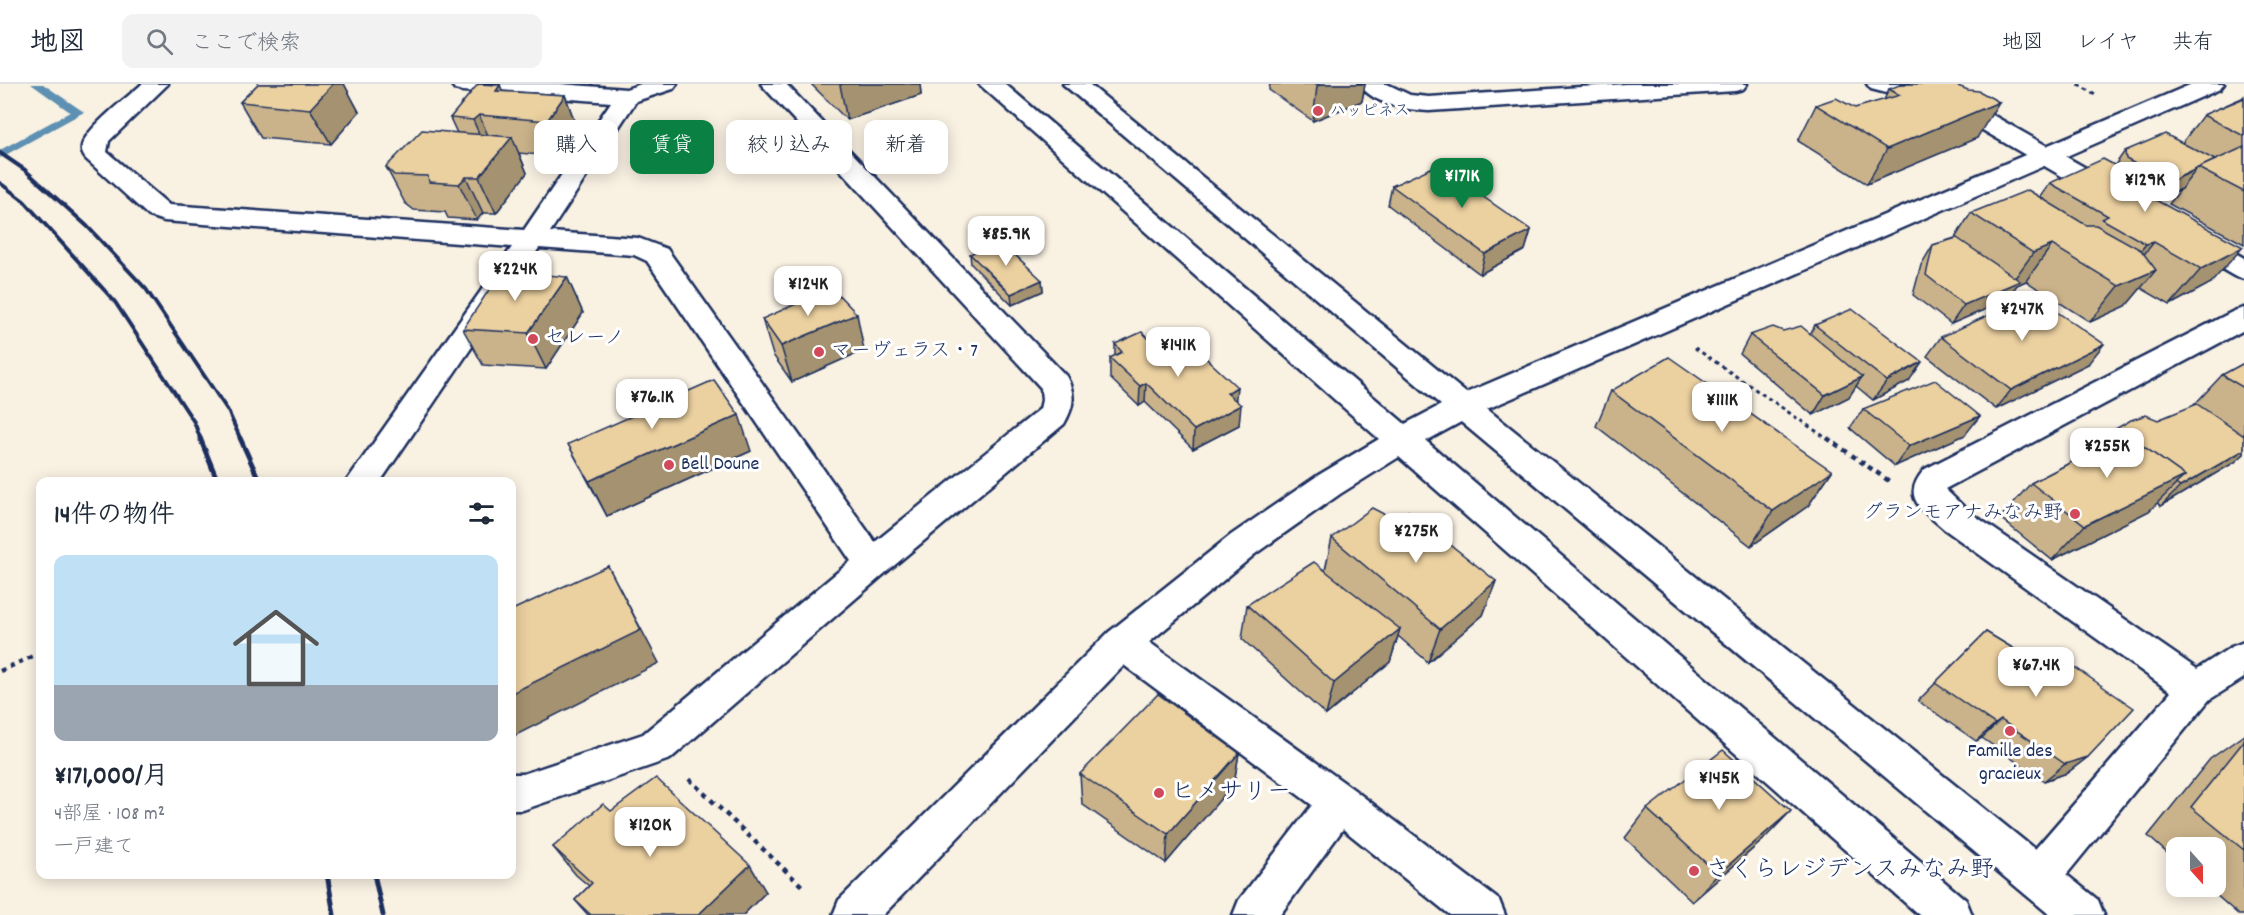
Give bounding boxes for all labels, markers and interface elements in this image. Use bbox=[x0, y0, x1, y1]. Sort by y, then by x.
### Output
search box bbox=[122, 14, 542, 68]
text: 地図 bbox=[30, 25, 86, 65]
icon: search bbox=[143, 25, 176, 58]
text: ここで検索 bbox=[191, 29, 301, 60]
text: 地図 bbox=[2002, 29, 2044, 59]
text: レイヤ bbox=[2077, 29, 2139, 59]
text: 共有 bbox=[2172, 29, 2214, 59]
place label: ハッピネス bbox=[1330, 100, 1410, 123]
marker: ハッピネス bbox=[1311, 104, 1325, 118]
chip: 購入 bbox=[534, 120, 618, 174]
chip: 賃貸 bbox=[630, 120, 714, 174]
chip: 絞り込み bbox=[726, 120, 852, 174]
chip: 新着 bbox=[864, 120, 948, 174]
pin: ¥171K bbox=[1420, 158, 1504, 209]
pin: ¥129K bbox=[2103, 162, 2187, 213]
text: ¥171K bbox=[1444, 163, 1480, 191]
text: ¥129K bbox=[2124, 167, 2166, 195]
pin: ¥85.9K bbox=[957, 216, 1055, 267]
text: ¥85.9K bbox=[982, 221, 1030, 249]
pin: ¥224K bbox=[473, 251, 557, 302]
text: ¥224K bbox=[493, 256, 537, 284]
pin: ¥124K bbox=[766, 266, 850, 317]
text: ¥124K bbox=[788, 271, 828, 299]
pin: ¥247K bbox=[1980, 291, 2064, 342]
text: ¥247K bbox=[2000, 296, 2044, 324]
place label: セレーノ bbox=[545, 325, 624, 353]
pin: ¥141K bbox=[1136, 327, 1220, 378]
marker: セレーノ bbox=[526, 332, 540, 346]
text: ¥141K bbox=[1160, 332, 1196, 360]
place label: マーヴェラス・7 bbox=[831, 338, 978, 366]
marker: マーヴェラス・7 bbox=[812, 345, 826, 359]
pin: ¥76.1K bbox=[603, 379, 701, 430]
pin: ¥111K bbox=[1680, 382, 1764, 433]
text: ¥76.1K bbox=[630, 384, 674, 412]
text: ¥111K bbox=[1706, 387, 1738, 415]
pin: ¥255K bbox=[2065, 428, 2149, 479]
text: ¥255K bbox=[2084, 433, 2130, 461]
place label: Bell Doune bbox=[681, 451, 759, 479]
marker: Bell Doune bbox=[662, 458, 676, 472]
icon: filters bbox=[465, 497, 498, 530]
text: 14件の物件 bbox=[54, 498, 174, 535]
place label: グランモアナみなみ野 bbox=[1863, 500, 2063, 528]
marker: グランモアナみなみ野 bbox=[2068, 507, 2082, 521]
pin: ¥275K bbox=[1374, 513, 1458, 564]
text: ¥275K bbox=[1394, 518, 1438, 546]
icon: home bbox=[222, 594, 330, 702]
pin: ¥67.4K bbox=[1987, 647, 2085, 698]
text: ¥67.4K bbox=[2012, 652, 2060, 680]
marker: Famille des gracieux bbox=[2003, 724, 2017, 738]
place label: Famille des gracieux bbox=[1967, 738, 2053, 789]
text: ¥171,000/月 bbox=[54, 759, 169, 796]
pin: ¥145K bbox=[1677, 760, 1761, 811]
text: ¥145K bbox=[1699, 765, 1739, 793]
place label: ヒメサリー bbox=[1171, 776, 1291, 810]
marker: ヒメサリー bbox=[1152, 786, 1166, 800]
text: 4部屋 · 108 m² bbox=[54, 801, 165, 829]
pin: ¥120K bbox=[608, 807, 692, 858]
text: ¥120K bbox=[629, 812, 671, 840]
text: 一戸建て bbox=[54, 834, 134, 862]
north arrow bbox=[2166, 837, 2226, 897]
map controls bbox=[2166, 837, 2226, 897]
place label: さくらレジデンスみなみ野 bbox=[1706, 854, 1994, 888]
marker: さくらレジデンスみなみ野 bbox=[1687, 864, 1701, 878]

